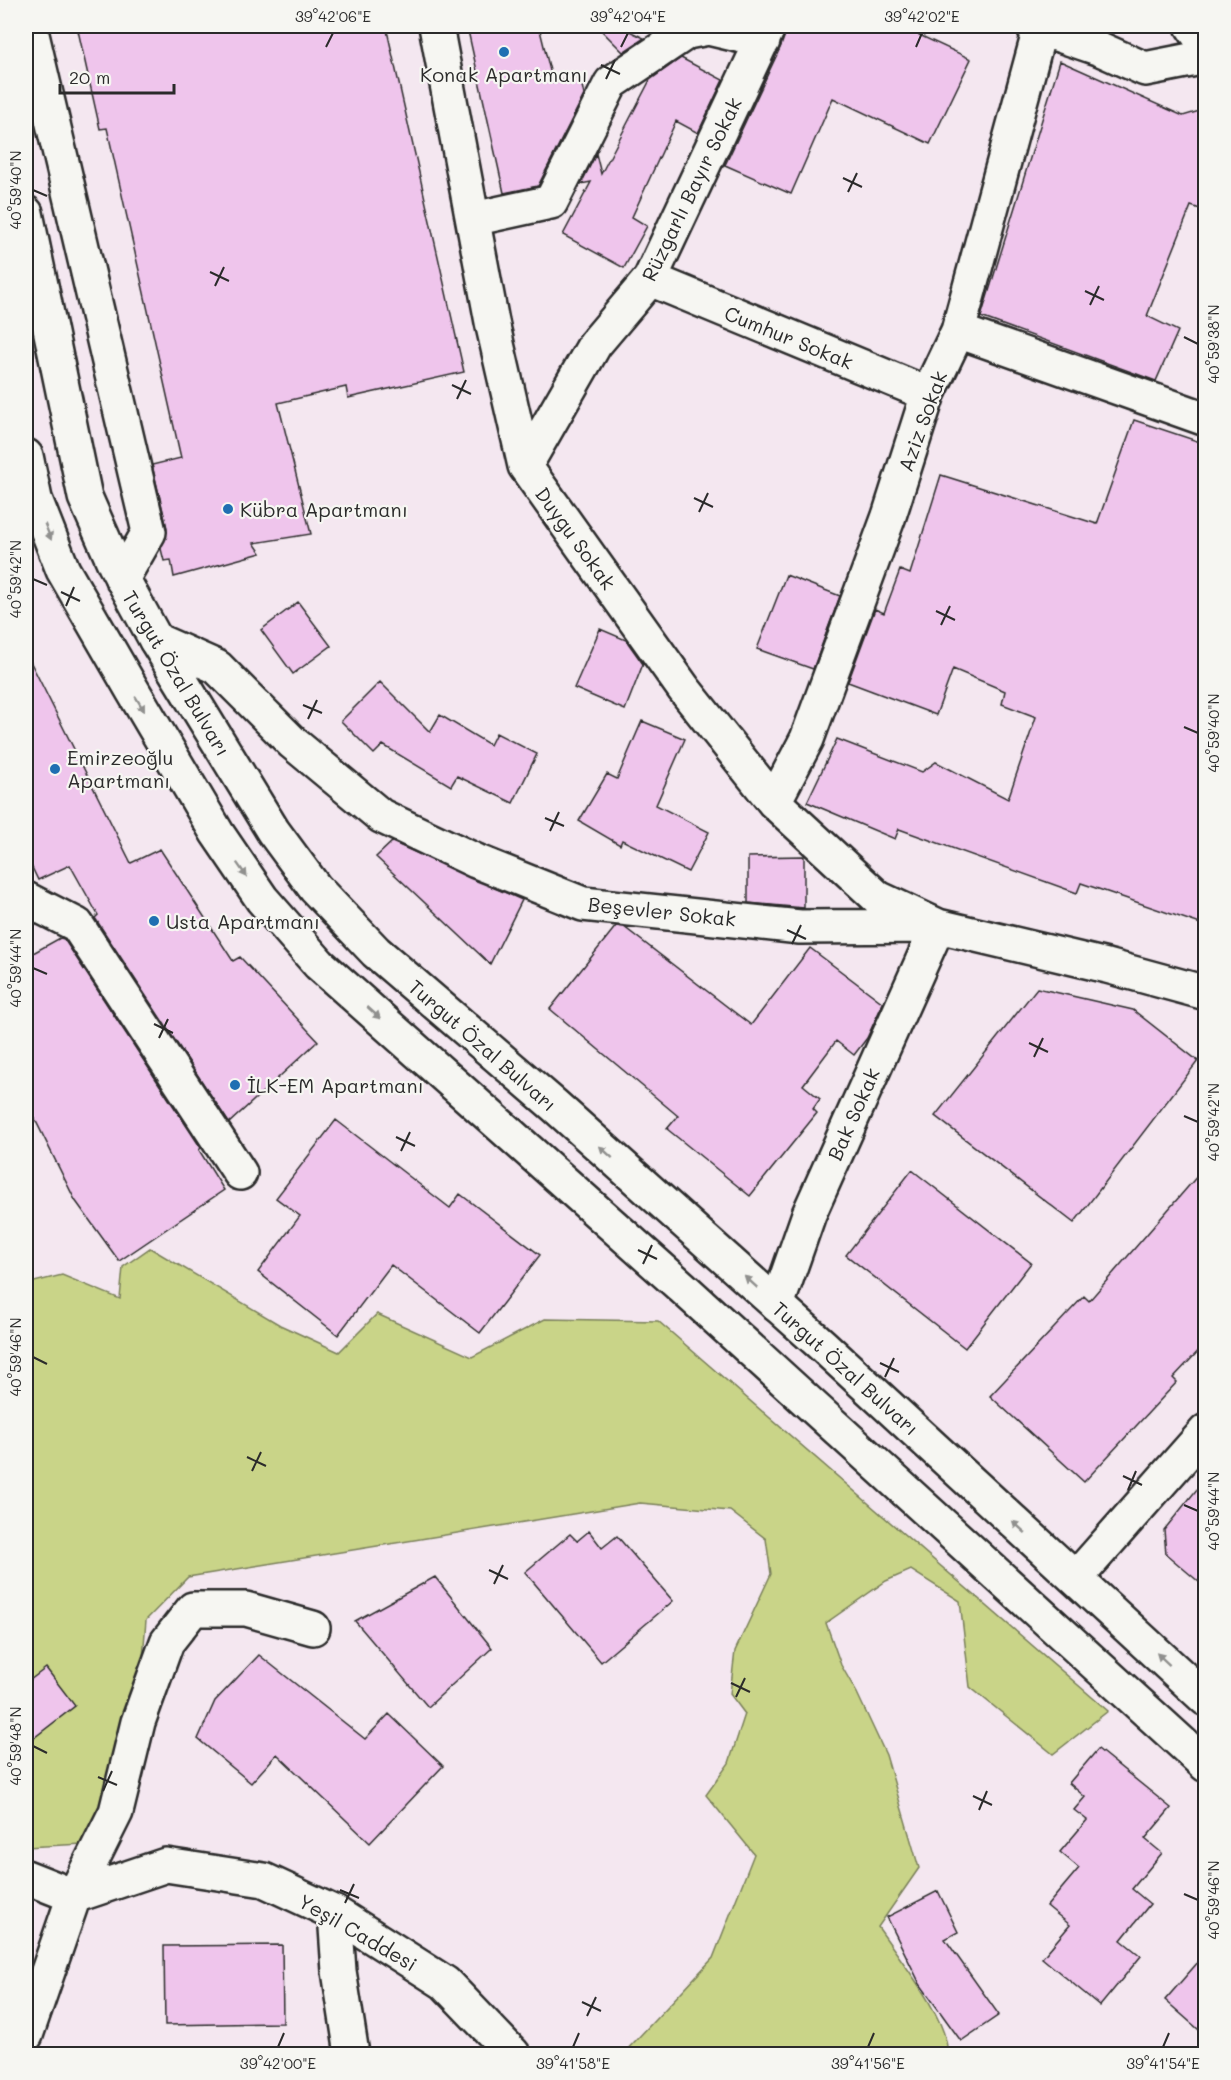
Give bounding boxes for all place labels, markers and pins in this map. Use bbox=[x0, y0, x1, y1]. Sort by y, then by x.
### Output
marker: Konak Apartmanı bbox=[497, 45, 511, 59]
place label: Konak Apartmanı bbox=[420, 61, 588, 87]
place label: Kübra Apartmanı bbox=[240, 496, 408, 522]
marker: Kübra Apartmanı bbox=[221, 502, 235, 516]
place label: Emirzeoğlu Apartmanı bbox=[67, 744, 173, 793]
marker: Emirzeoğlu Apartmanı bbox=[48, 762, 62, 776]
place label: Usta Apartmanı bbox=[166, 908, 320, 934]
marker: Usta Apartmanı bbox=[147, 914, 161, 928]
place label: İLK-EM Apartmanı bbox=[247, 1072, 424, 1098]
marker: İLK-EM Apartmanı bbox=[228, 1078, 242, 1092]

